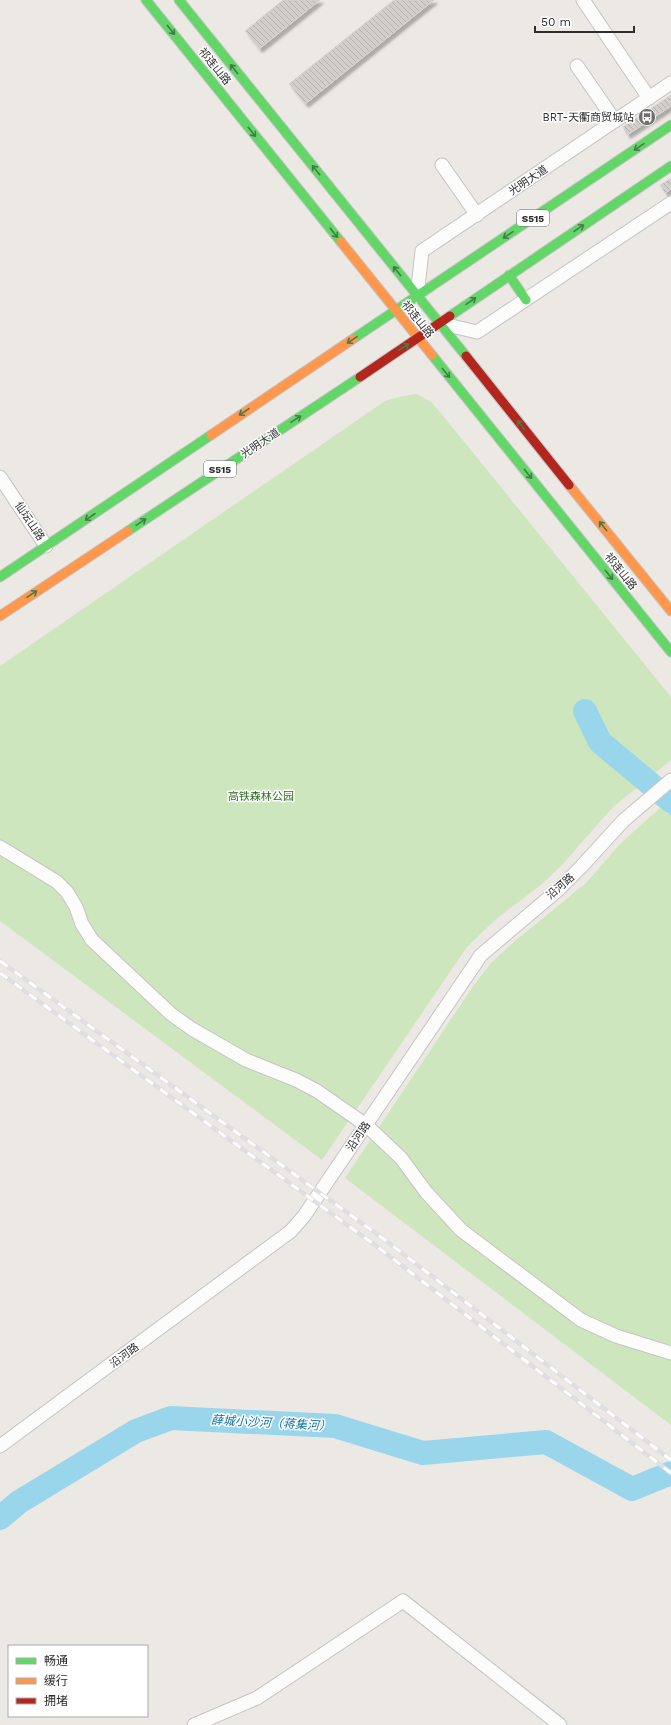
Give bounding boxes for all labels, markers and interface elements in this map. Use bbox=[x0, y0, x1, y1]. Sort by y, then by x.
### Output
scale bar bbox=[535, 8, 634, 34]
text: 50 m bbox=[541, 15, 571, 29]
one-way arrow bbox=[166, 25, 175, 36]
street label: 祁连山路 bbox=[196, 45, 234, 88]
one-way arrow bbox=[230, 63, 239, 74]
bus stop icon: BRT-天衢商贸城站 bbox=[637, 107, 657, 127]
place label: BRT-天衢商贸城站 bbox=[542, 111, 634, 124]
one-way arrow bbox=[248, 126, 257, 137]
one-way arrow bbox=[633, 142, 644, 151]
street label: 光明大道 bbox=[506, 163, 550, 198]
one-way arrow bbox=[311, 164, 320, 175]
road number: S515 bbox=[517, 210, 549, 226]
one-way arrow bbox=[573, 224, 584, 232]
one-way arrow bbox=[329, 228, 338, 238]
one-way arrow bbox=[502, 231, 513, 239]
one-way arrow bbox=[393, 266, 402, 277]
one-way arrow bbox=[466, 297, 477, 305]
street label: 祁连山路 bbox=[399, 298, 437, 341]
one-way arrow bbox=[347, 336, 358, 344]
one-way arrow bbox=[398, 343, 409, 351]
one-way arrow bbox=[442, 367, 451, 378]
one-way arrow bbox=[238, 409, 250, 417]
one-way arrow bbox=[290, 415, 301, 423]
one-way arrow bbox=[517, 419, 526, 430]
street label: 光明大道 bbox=[238, 426, 282, 461]
road number: S515 bbox=[204, 461, 236, 477]
one-way arrow bbox=[523, 469, 532, 480]
street label: 仙坛山路 bbox=[12, 499, 47, 543]
one-way arrow bbox=[84, 513, 96, 521]
one-way arrow bbox=[135, 518, 146, 526]
one-way arrow bbox=[598, 521, 607, 531]
street label: 祁连山路 bbox=[602, 550, 640, 593]
one-way arrow bbox=[605, 570, 614, 581]
one-way arrow bbox=[27, 590, 38, 598]
park label: 高铁森林公园 bbox=[228, 790, 294, 803]
street label: 沿河路 bbox=[544, 871, 577, 902]
street label: 沿河路 bbox=[344, 1119, 373, 1154]
street label: 沿河路 bbox=[107, 1340, 141, 1370]
water label: 薛城小沙河（蒋集河） bbox=[211, 1413, 331, 1433]
legend bbox=[8, 1645, 148, 1717]
text: 畅通 bbox=[44, 1654, 68, 1668]
text: 缓行 bbox=[44, 1674, 68, 1688]
text: 拥堵 bbox=[44, 1694, 68, 1708]

